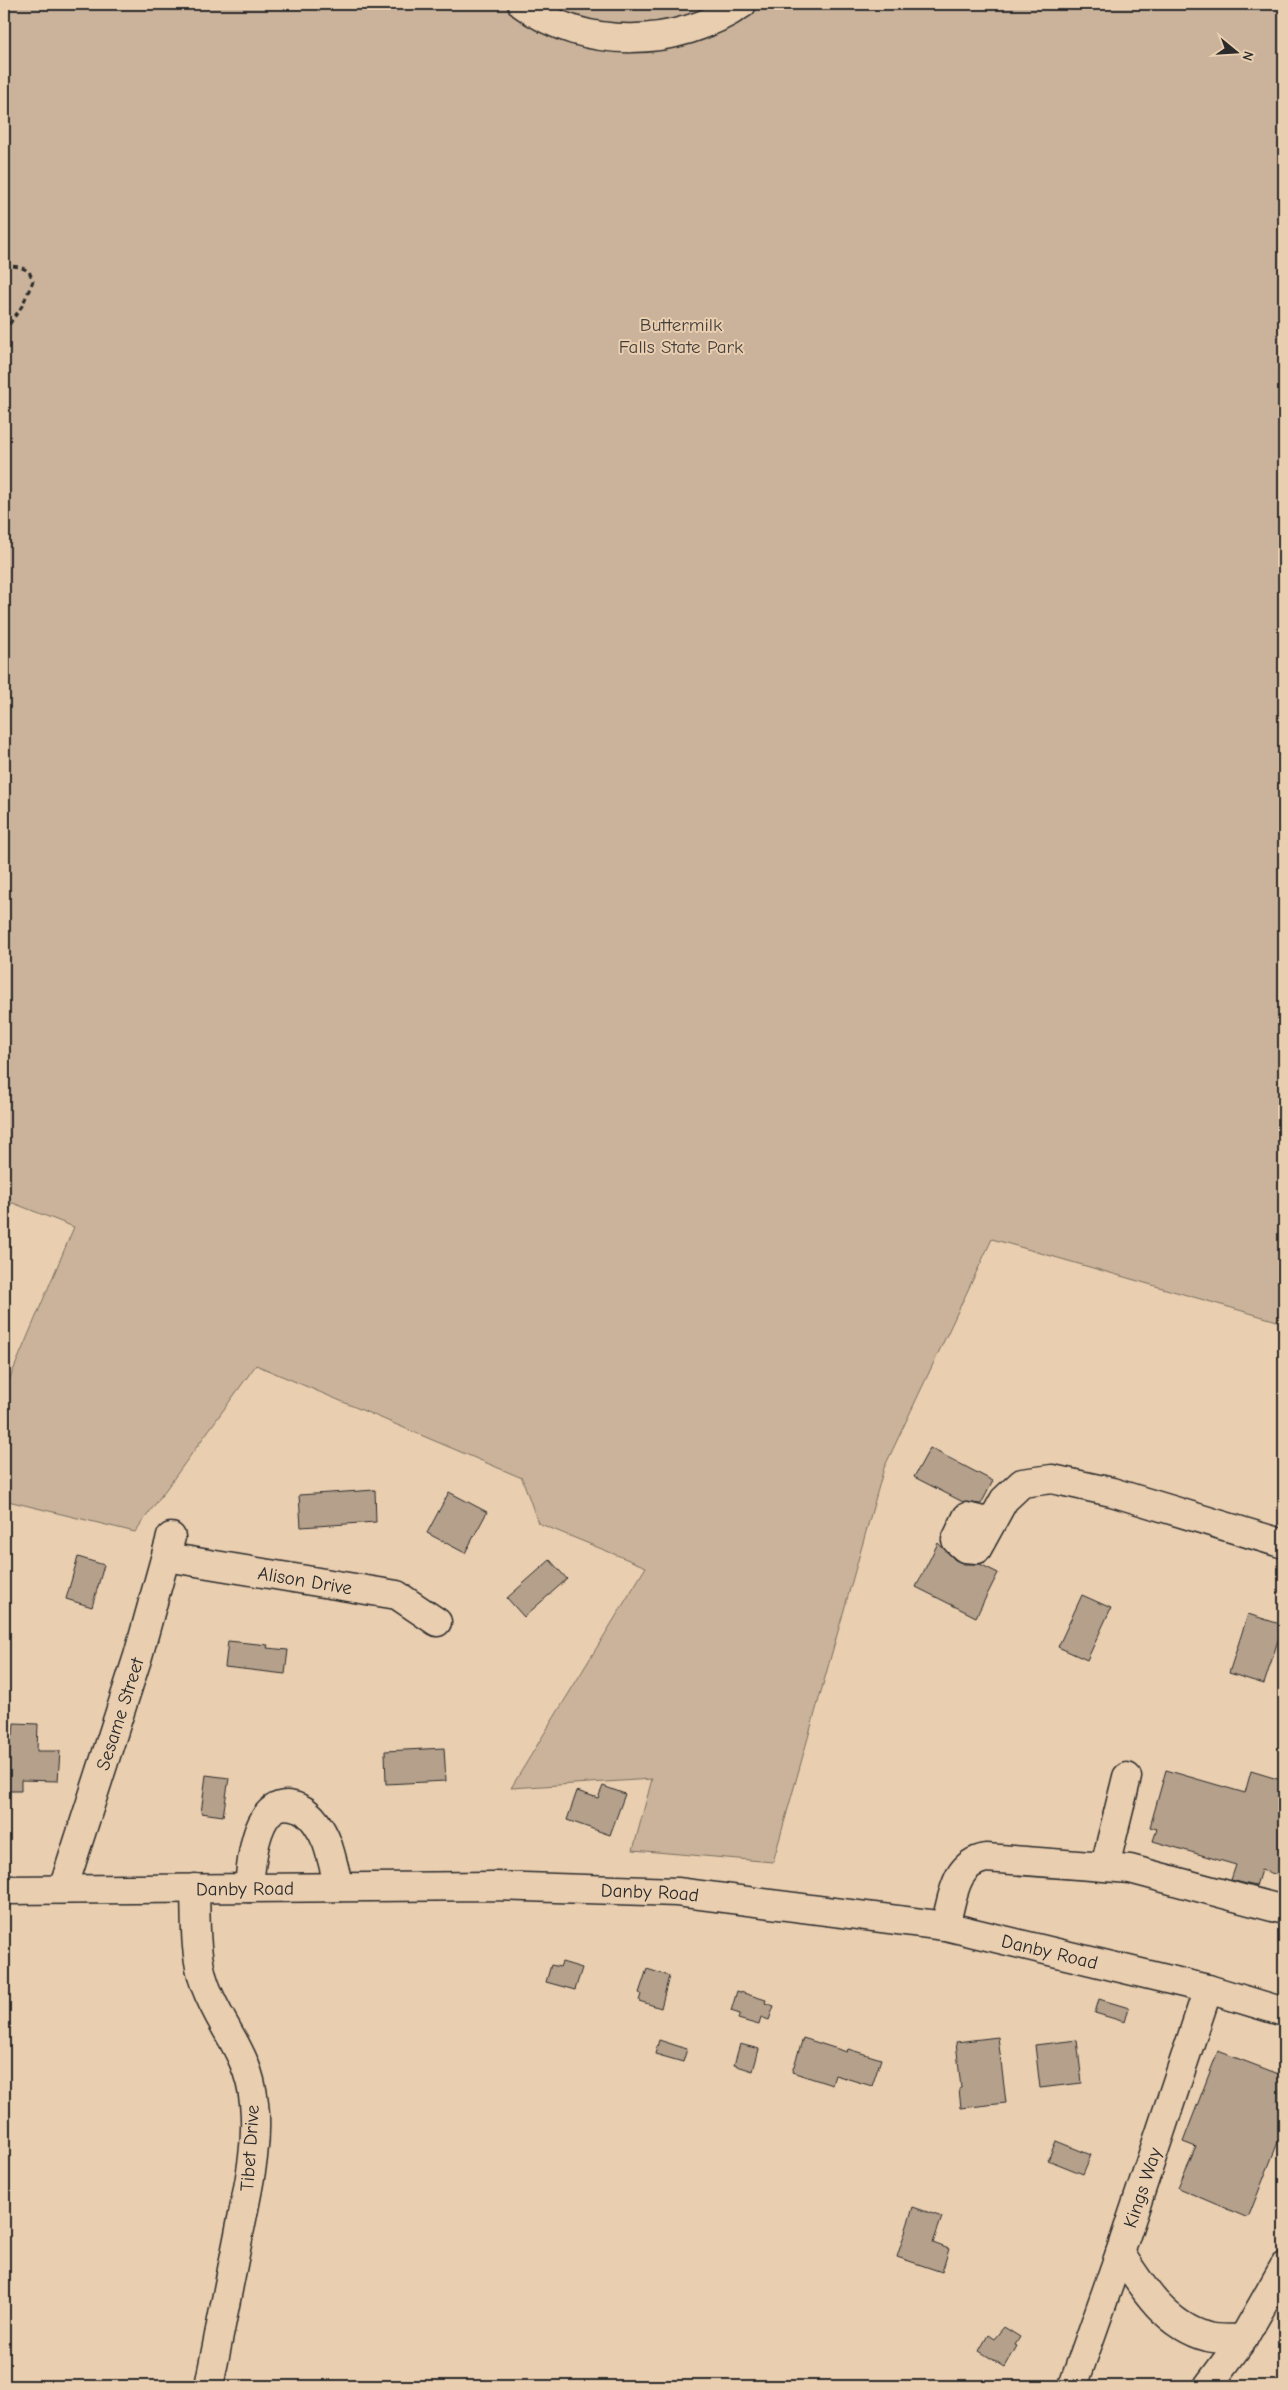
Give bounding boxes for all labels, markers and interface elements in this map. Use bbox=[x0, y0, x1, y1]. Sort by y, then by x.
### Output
north arrow bbox=[1210, 28, 1260, 78]
text: N bbox=[1238, 49, 1257, 63]
park label: Buttermilk Falls State Park bbox=[619, 314, 744, 358]
street label: Alison Drive bbox=[256, 1562, 354, 1599]
street label: Sesame Street bbox=[92, 1655, 149, 1773]
street label: Danby Road bbox=[196, 1878, 294, 1900]
street label: Danby Road bbox=[600, 1879, 700, 1907]
street label: Danby Road bbox=[999, 1930, 1100, 1974]
street label: Tibet Drive bbox=[236, 2104, 264, 2192]
street label: Kings Way bbox=[1119, 2144, 1167, 2231]

